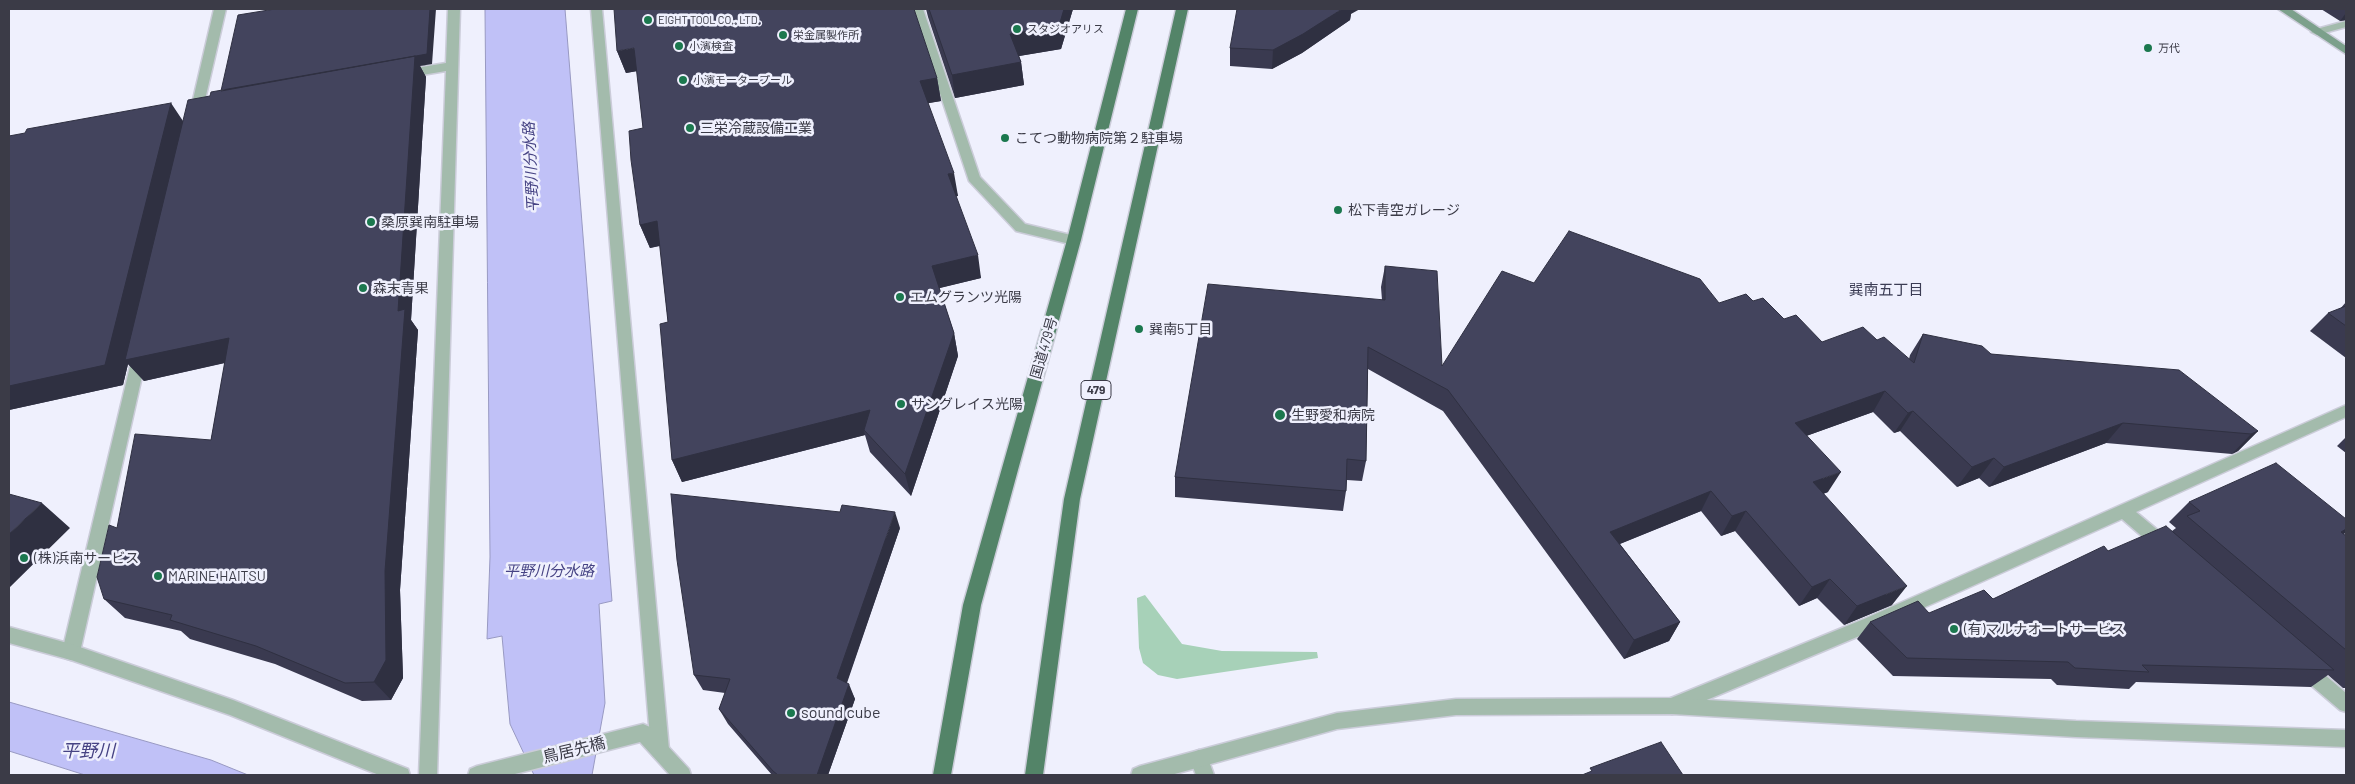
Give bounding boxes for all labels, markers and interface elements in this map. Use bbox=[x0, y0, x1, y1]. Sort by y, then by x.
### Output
place label: EIGHT TOOL CO., LTD. bbox=[658, 13, 761, 27]
marker: EIGHT TOOL CO., LTD. bbox=[642, 14, 654, 26]
place label: スタジオアリス bbox=[1027, 22, 1104, 36]
marker: スタジオアリス bbox=[1011, 23, 1023, 35]
place label: 栄金属製作所 bbox=[793, 28, 859, 42]
marker: 栄金属製作所 bbox=[777, 29, 789, 41]
place label: 小濱検査 bbox=[689, 39, 733, 53]
marker: 小濱検査 bbox=[673, 40, 685, 52]
place label: 万代 bbox=[2158, 41, 2180, 55]
marker: 万代 bbox=[2142, 42, 2154, 54]
place label: 小濱モータープール bbox=[693, 73, 792, 87]
marker: 小濱モータープール bbox=[677, 74, 689, 86]
place label: 三栄冷蔵設備工業 bbox=[700, 120, 812, 136]
water label: 平野川分水路 bbox=[520, 122, 542, 212]
marker: 三栄冷蔵設備工業 bbox=[684, 122, 696, 134]
place label: こてつ動物病院第２駐車場 bbox=[1015, 130, 1183, 146]
marker: こてつ動物病院第２駐車場 bbox=[999, 132, 1011, 144]
place label: 松下青空ガレージ bbox=[1348, 202, 1460, 218]
marker: 松下青空ガレージ bbox=[1332, 204, 1344, 216]
place label: 桑原巽南駐車場 bbox=[381, 214, 479, 230]
marker: 桑原巽南駐車場 bbox=[365, 216, 377, 228]
place label: 森末青果 bbox=[373, 280, 429, 296]
district label: 巽南五丁目 bbox=[1849, 281, 1923, 299]
marker: 森末青果 bbox=[357, 282, 369, 294]
place label: エムグランツ光陽 bbox=[910, 289, 1022, 305]
marker: エムグランツ光陽 bbox=[894, 291, 906, 303]
street label: 国道479号 bbox=[1027, 315, 1061, 381]
place label: 巽南5丁目 bbox=[1149, 321, 1212, 337]
marker: 巽南5丁目 bbox=[1133, 323, 1145, 335]
road number: 479 bbox=[1081, 380, 1111, 400]
place label: サングレイス光陽 bbox=[911, 396, 1023, 412]
marker: サングレイス光陽 bbox=[895, 398, 907, 410]
place label: 生野愛和病院 bbox=[1291, 407, 1375, 423]
marker: 生野愛和病院 bbox=[1273, 408, 1287, 422]
place label: (株)浜南サービス bbox=[34, 550, 139, 566]
marker: (株)浜南サービス bbox=[18, 552, 30, 564]
water label: 平野川分水路 bbox=[504, 562, 594, 580]
place label: MARINE HAITSU bbox=[168, 568, 266, 584]
marker: MARINE HAITSU bbox=[152, 570, 164, 582]
place label: (有)マルナオートサービス bbox=[1964, 621, 2125, 637]
marker: (有)マルナオートサービス bbox=[1948, 623, 1960, 635]
place label: sound cube bbox=[801, 703, 880, 723]
marker: sound cube bbox=[785, 707, 797, 719]
street label: 鳥居先橋 bbox=[541, 733, 607, 767]
water label: 平野川 bbox=[61, 740, 115, 762]

